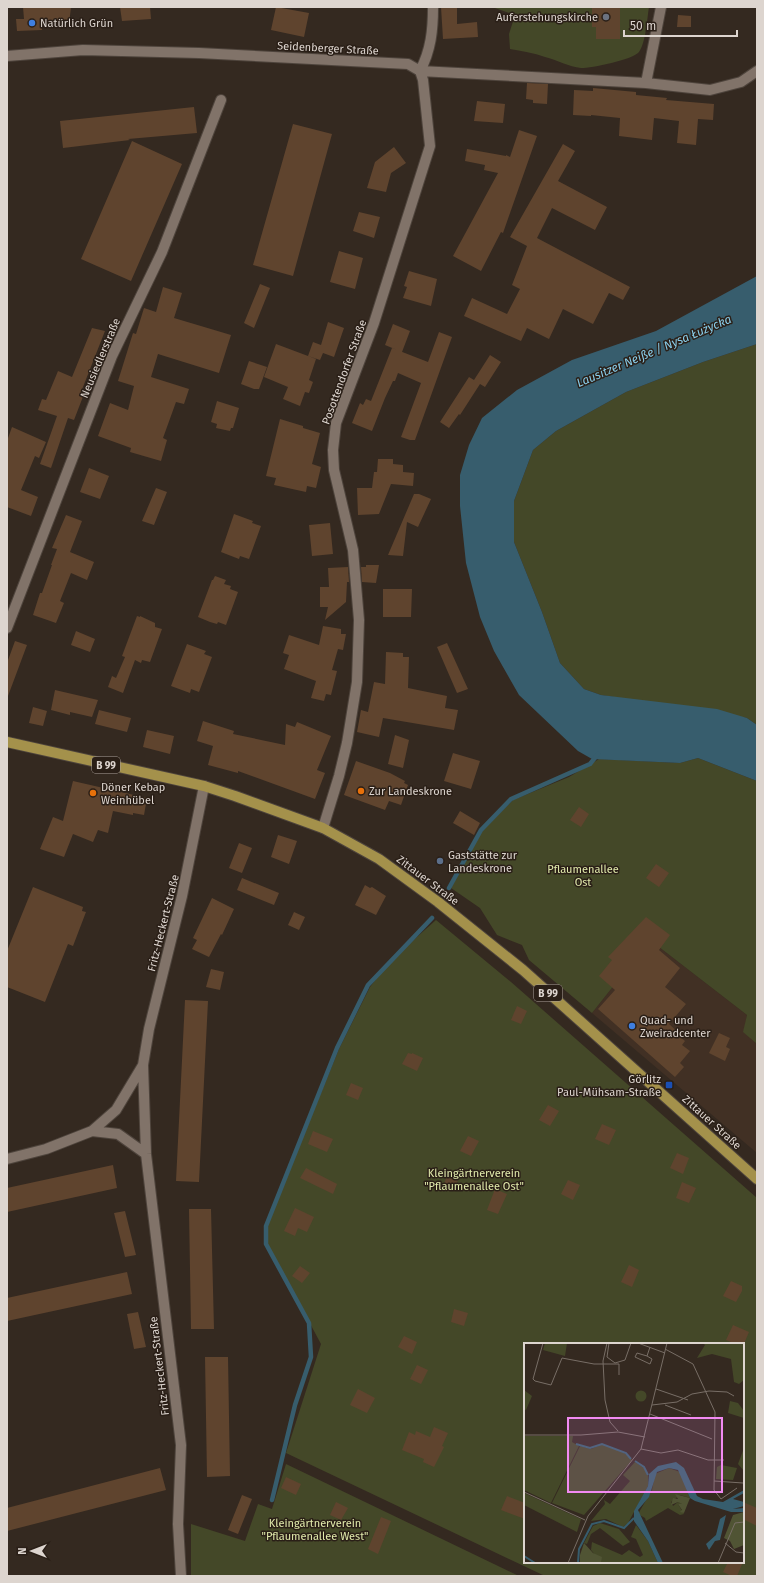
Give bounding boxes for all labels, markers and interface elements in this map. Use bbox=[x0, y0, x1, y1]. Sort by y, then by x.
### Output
place label: Auferstehungskirche bbox=[496, 11, 598, 24]
marker: Auferstehungskirche bbox=[601, 12, 611, 22]
scale bar bbox=[624, 12, 737, 38]
place label: Natürlich Grün bbox=[40, 17, 113, 30]
marker: Natürlich Grün bbox=[27, 18, 37, 28]
text: 50 m bbox=[630, 19, 656, 33]
street label: Seidenberger Straße bbox=[277, 39, 379, 58]
water label: Lausitzer Neiße / Nysa Łużycka bbox=[574, 312, 734, 390]
street label: Neusiedlerstraße bbox=[78, 316, 123, 400]
street label: Posottendorfer Straße bbox=[319, 318, 369, 426]
road number: B 99 bbox=[92, 757, 120, 773]
place label: Döner Kebap Weinhübel bbox=[101, 781, 165, 807]
place label: Zur Landeskrone bbox=[369, 785, 452, 798]
marker: Zur Landeskrone bbox=[356, 786, 366, 796]
marker: Döner Kebap Weinhübel bbox=[88, 788, 98, 798]
place label: Gaststätte zur Landeskrone bbox=[448, 849, 518, 875]
street label: Zittauer Straße bbox=[394, 853, 461, 908]
marker: Gaststätte zur Landeskrone bbox=[435, 856, 445, 866]
park label: Pflaumenallee Ost bbox=[547, 863, 619, 889]
street label: Fritz-Heckert-Straße bbox=[145, 873, 182, 973]
road number: B 99 bbox=[534, 985, 562, 1001]
place label: Quad- und Zweiradcenter bbox=[640, 1014, 711, 1040]
marker: Quad- und Zweiradcenter bbox=[627, 1021, 637, 1031]
place label: Görlitz Paul-Mühsam-Straße bbox=[557, 1073, 661, 1099]
marker: Görlitz Paul-Mühsam-Straße bbox=[664, 1080, 674, 1090]
street label: Zittauer Straße bbox=[680, 1093, 744, 1152]
park label: Kleingärtnerverein "Pflaumenallee Ost" bbox=[424, 1167, 524, 1193]
street label: Fritz-Heckert-Straße bbox=[147, 1316, 172, 1416]
inset map bbox=[524, 1343, 744, 1563]
park label: Kleingärtnerverein "Pflaumenallee West" bbox=[262, 1517, 368, 1543]
north arrow bbox=[12, 1531, 52, 1571]
text: N bbox=[16, 1547, 29, 1555]

